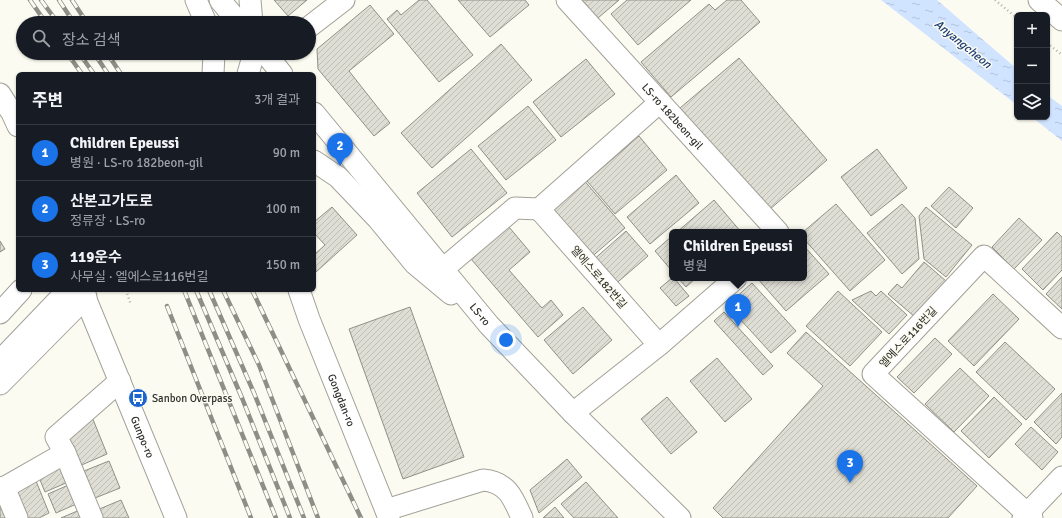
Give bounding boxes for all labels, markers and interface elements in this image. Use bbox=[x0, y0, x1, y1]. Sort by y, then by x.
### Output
map controls bbox=[1014, 12, 1050, 120]
button: + bbox=[1014, 12, 1050, 48]
search box bbox=[16, 16, 316, 60]
water label: Anyangcheon bbox=[931, 17, 995, 72]
icon: search bbox=[30, 27, 52, 49]
text: 장소 검색 bbox=[62, 31, 121, 49]
button: − bbox=[1014, 48, 1050, 84]
street label: LS-ro 182beon-gil bbox=[639, 81, 705, 152]
button: layers bbox=[1014, 84, 1050, 120]
text: 주변 bbox=[32, 90, 63, 111]
text: 3개 결과 bbox=[254, 92, 300, 108]
pin: 2 bbox=[327, 133, 353, 166]
text: Children Epeussi bbox=[70, 134, 179, 152]
text: 1 bbox=[41, 145, 49, 161]
text: 90 m bbox=[273, 145, 300, 161]
text: 병원 · LS-ro 182beon-gil bbox=[70, 155, 203, 171]
text: 산본고가도로 bbox=[70, 192, 153, 210]
text: 2 bbox=[41, 201, 49, 217]
text: 100 m bbox=[266, 201, 300, 217]
text: 정류장 · LS-ro bbox=[70, 213, 145, 229]
popup bbox=[669, 229, 807, 281]
text: Children Epeussi bbox=[683, 237, 793, 255]
street label: 엘에스로182번길 bbox=[568, 243, 629, 311]
text: 119운수 bbox=[70, 248, 122, 266]
text: 3 bbox=[41, 257, 49, 273]
text: 150 m bbox=[266, 257, 300, 273]
text: 병원 bbox=[683, 258, 707, 274]
text: 사무실 · 엘에스로116번길 bbox=[70, 269, 208, 285]
pin: 1 bbox=[725, 294, 751, 327]
street label: LS-ro bbox=[467, 301, 493, 329]
street label: 엘에스로116번길 bbox=[877, 304, 940, 370]
your location bbox=[496, 330, 516, 350]
street label: Gongdan-ro bbox=[325, 372, 358, 429]
bus stop icon: Sanbon Overpass bbox=[127, 387, 149, 409]
place label: Sanbon Overpass bbox=[152, 392, 232, 405]
street label: Gunpo-ro bbox=[128, 414, 157, 460]
pin: 3 bbox=[837, 450, 863, 483]

